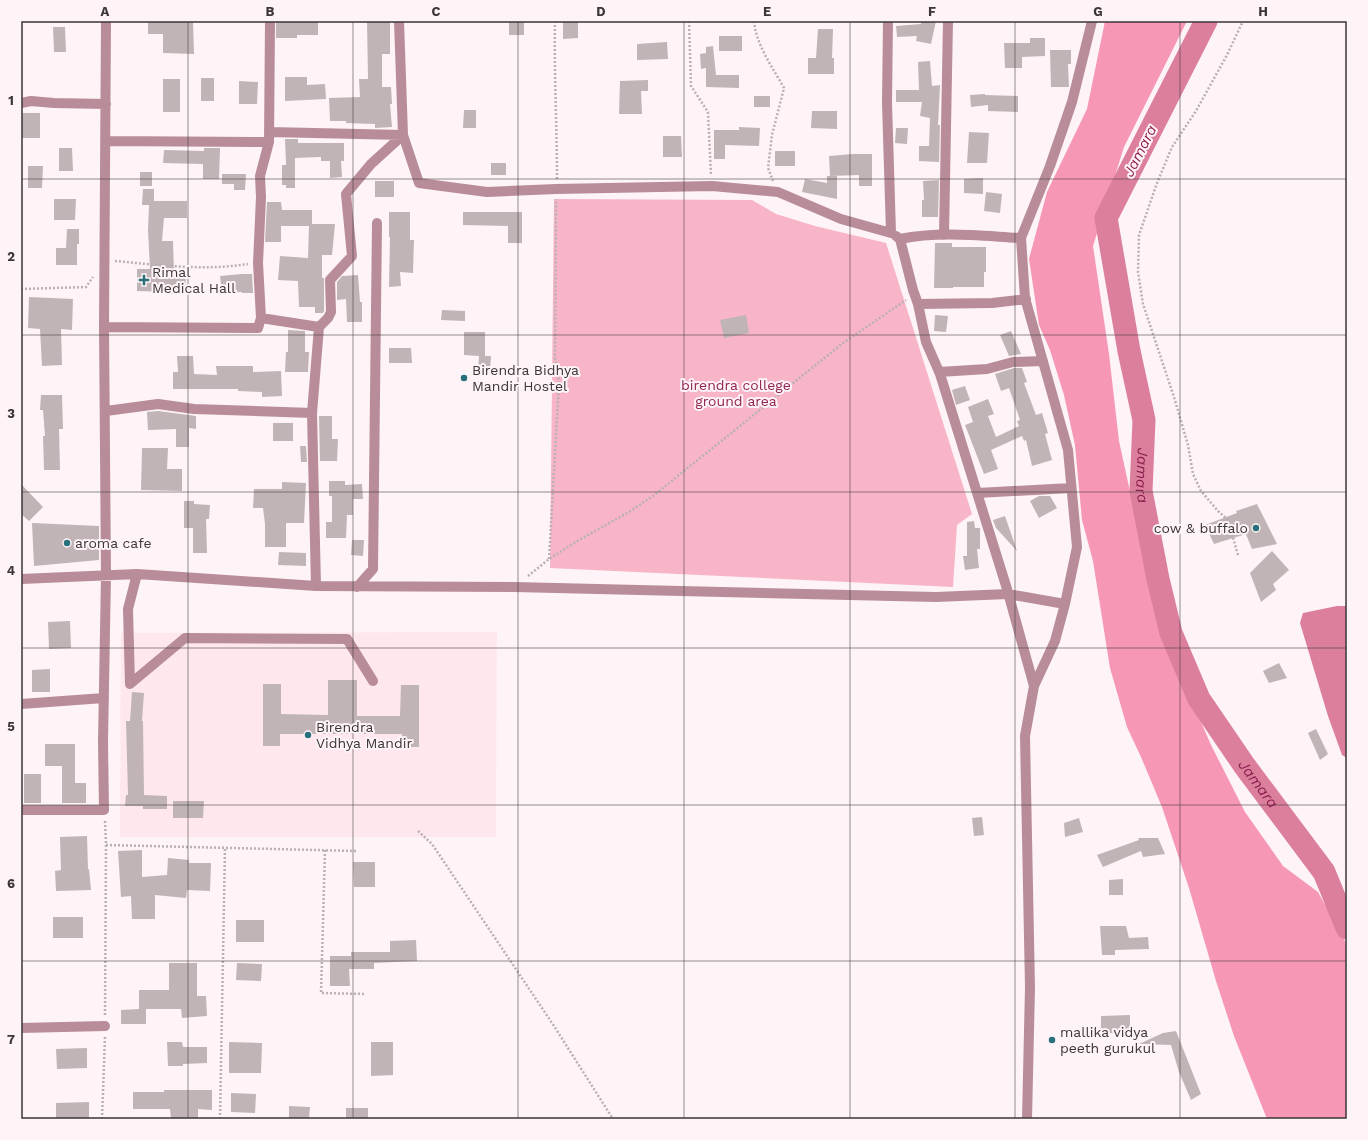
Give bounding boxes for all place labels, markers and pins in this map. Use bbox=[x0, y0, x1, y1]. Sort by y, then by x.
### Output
place label: Rimal Medical Hall bbox=[152, 264, 236, 296]
marker: Rimal Medical Hall bbox=[139, 275, 149, 285]
place label: Birendra Bidhya Mandir Hostel bbox=[472, 362, 579, 394]
marker: Birendra Bidhya Mandir Hostel bbox=[459, 373, 469, 383]
place label: cow & buffalo bbox=[1154, 520, 1248, 536]
marker: cow & buffalo bbox=[1251, 523, 1261, 533]
place label: aroma cafe bbox=[75, 535, 152, 551]
marker: aroma cafe bbox=[62, 538, 72, 548]
place label: Birendra Vidhya Mandir bbox=[316, 719, 412, 751]
marker: Birendra Vidhya Mandir bbox=[303, 730, 313, 740]
place label: mallika vidya peeth gurukul bbox=[1060, 1024, 1156, 1056]
marker: mallika vidya peeth gurukul bbox=[1047, 1035, 1057, 1045]

